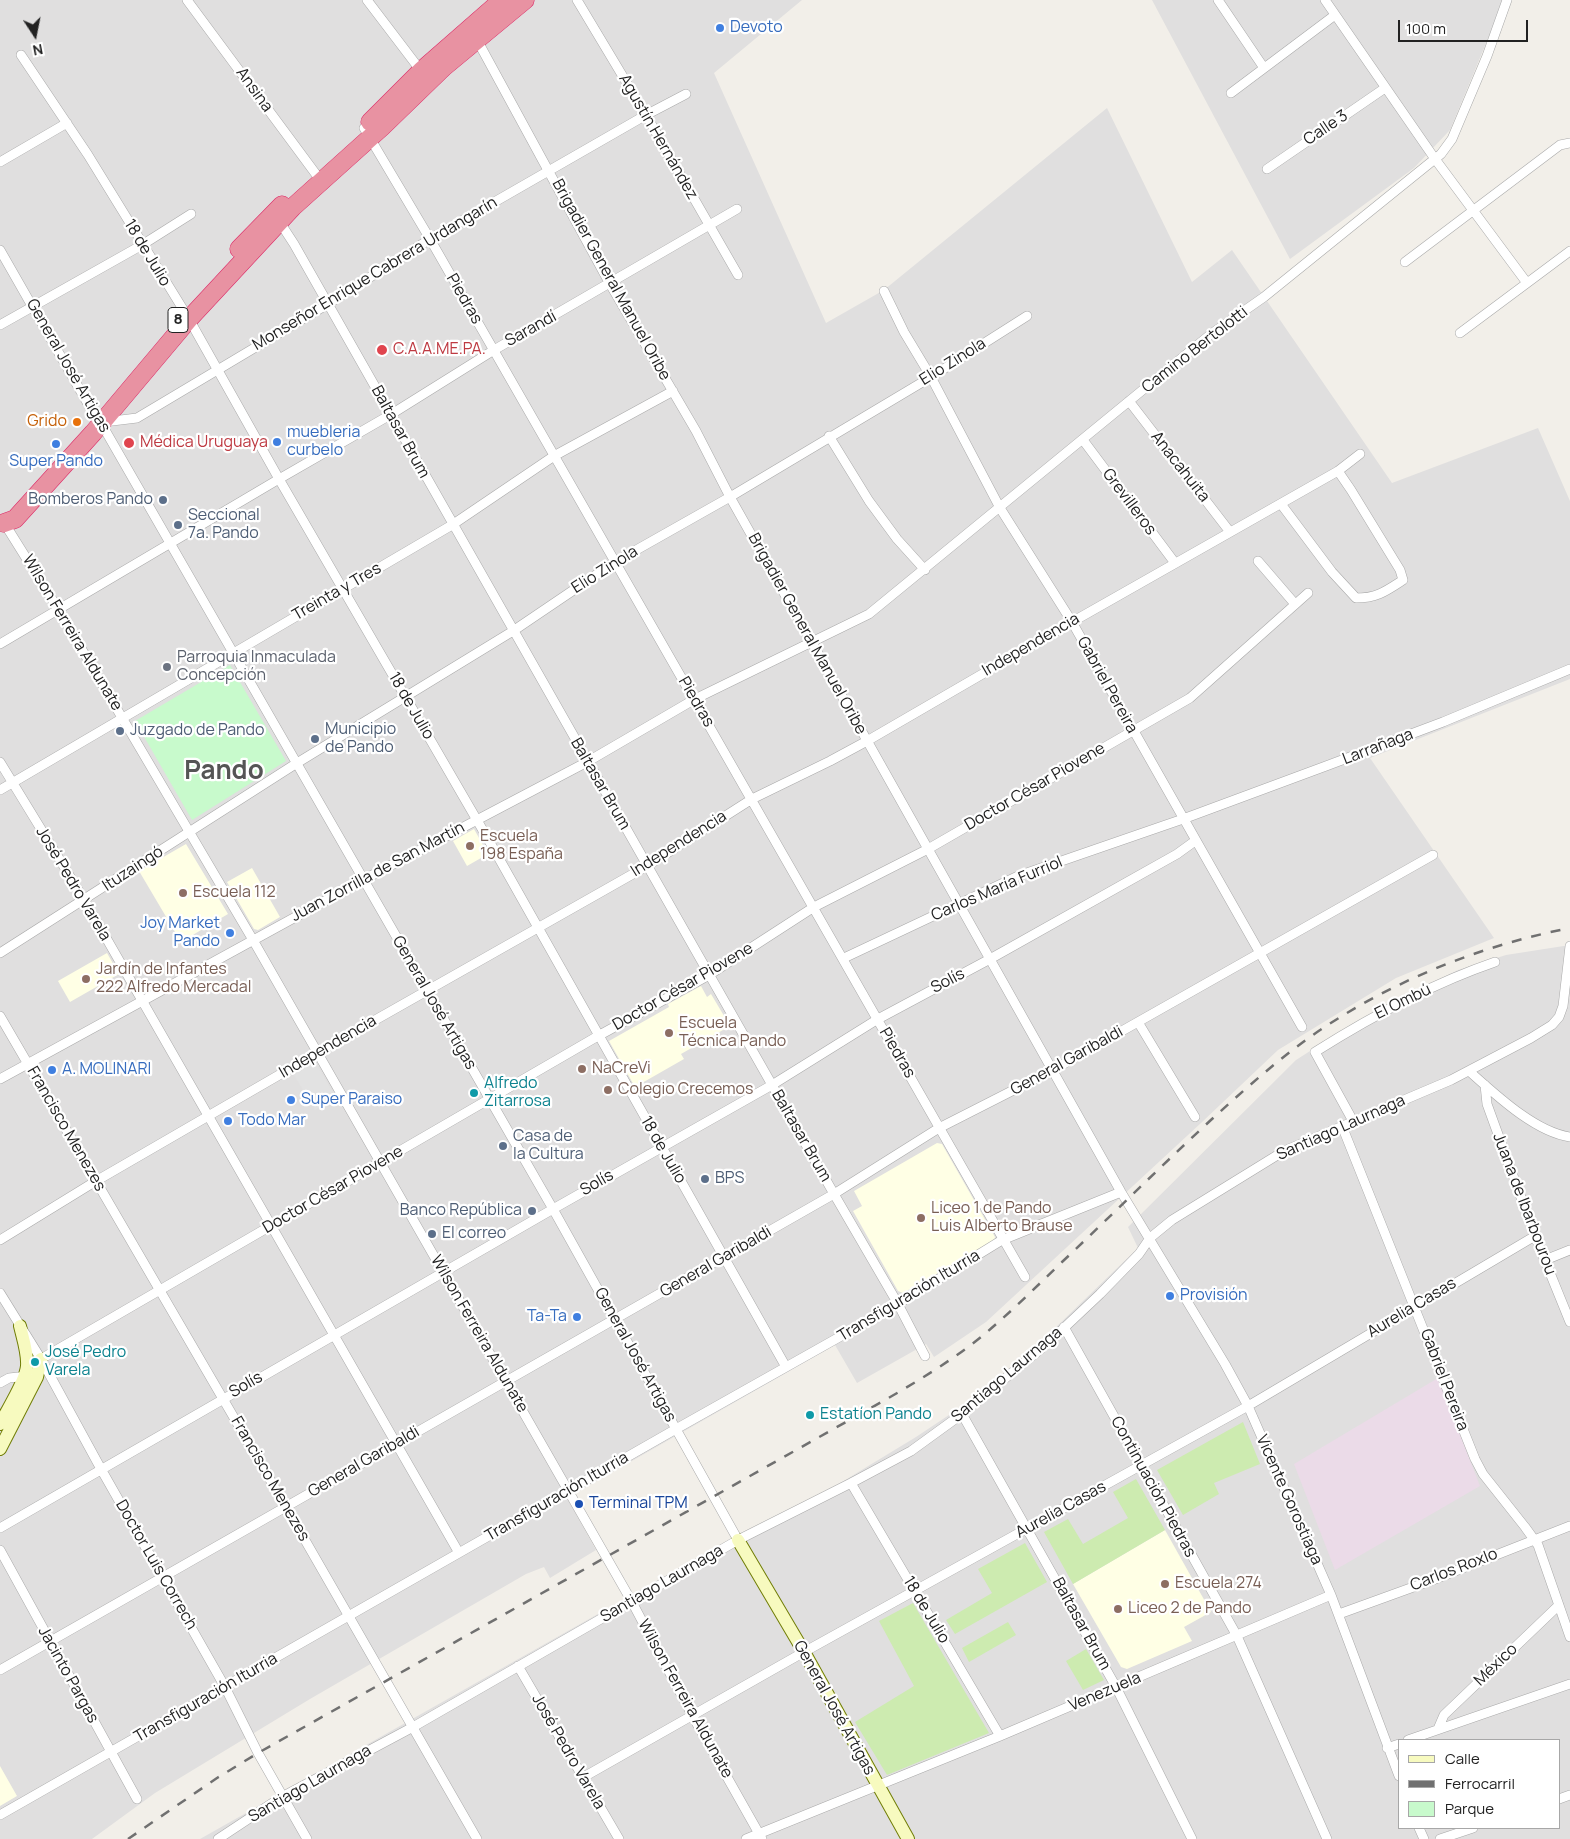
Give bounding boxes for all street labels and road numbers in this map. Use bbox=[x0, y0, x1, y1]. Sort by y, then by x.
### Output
street label: Ansina bbox=[231, 64, 277, 116]
street label: Agustín Hernández bbox=[614, 71, 702, 203]
street label: Calle 3 bbox=[1300, 106, 1352, 150]
street label: Brigadier General Manuel Oribe bbox=[548, 176, 674, 384]
street label: Monseñor Enrique Cabrera Urdangarín bbox=[249, 193, 501, 355]
street label: 18 de Julio bbox=[120, 216, 174, 290]
street label: Piedras bbox=[442, 270, 486, 328]
street label: General José Artigas bbox=[22, 296, 114, 436]
street label: Camino Bertolotti bbox=[1138, 303, 1252, 397]
street label: Sarandí bbox=[502, 307, 560, 351]
road number: 8 bbox=[168, 308, 188, 332]
street label: Elio Zinola bbox=[916, 334, 990, 390]
street label: Baltasar Brum bbox=[367, 382, 433, 482]
street label: Anacahuita bbox=[1146, 428, 1214, 506]
street label: Grevilleros bbox=[1098, 465, 1160, 539]
street label: Brigadier General Manuel Oribe bbox=[744, 530, 870, 738]
street label: Elio Zinola bbox=[568, 542, 642, 598]
street label: Wilson Ferreira Aldunate bbox=[18, 552, 126, 714]
street label: Treinta y Tres bbox=[289, 559, 385, 625]
street label: Independencia bbox=[979, 609, 1083, 681]
street label: Gabriel Pereira bbox=[1073, 633, 1141, 737]
street label: 18 de Julio bbox=[384, 669, 438, 743]
street label: Piedras bbox=[674, 673, 718, 731]
street label: Larrañaga bbox=[1340, 725, 1416, 769]
street label: Baltasar Brum bbox=[566, 735, 634, 833]
street label: Doctor César Piovene bbox=[961, 739, 1109, 835]
street label: Independencia bbox=[628, 807, 730, 881]
street label: Juan Zorrilla de San Martín bbox=[288, 818, 468, 926]
street label: José Pedro Varela bbox=[31, 823, 115, 945]
street label: Ituzaingó bbox=[99, 842, 167, 896]
street label: Carlos María Furriol bbox=[928, 853, 1066, 925]
street label: General José Artigas bbox=[388, 933, 480, 1073]
street label: Doctor César Piovene bbox=[609, 939, 757, 1035]
street label: Solís bbox=[928, 964, 968, 998]
street label: El Ombú bbox=[1372, 980, 1434, 1024]
street label: Independencia bbox=[276, 1011, 380, 1083]
street label: General Garibaldi bbox=[1007, 1022, 1127, 1100]
street label: Piedras bbox=[875, 1024, 919, 1082]
street label: Francisco Menezes bbox=[22, 1063, 110, 1195]
street label: Baltasar Brum bbox=[767, 1087, 835, 1185]
street label: Santiago Laurnaga bbox=[1274, 1091, 1408, 1165]
street label: 18 de Julio bbox=[636, 1113, 690, 1187]
street label: Juana de Ibarbourou bbox=[1488, 1130, 1560, 1278]
street label: Doctor César Piovene bbox=[259, 1142, 407, 1238]
street label: Solís bbox=[577, 1166, 617, 1200]
street label: General Garibaldi bbox=[657, 1222, 775, 1302]
street label: Transfiguración Iturria bbox=[835, 1246, 983, 1346]
street label: Wilson Ferreira Aldunate bbox=[426, 1252, 532, 1416]
street label: Aurelia Casas bbox=[1364, 1274, 1460, 1342]
street label: General José Artigas bbox=[590, 1284, 680, 1426]
street label: Santiago Laurnaga bbox=[948, 1323, 1066, 1427]
street label: Gabriel Pereira bbox=[1416, 1326, 1472, 1434]
street label: Solís bbox=[226, 1368, 266, 1402]
street label: Francisco Menezes bbox=[226, 1413, 314, 1545]
street label: Continuación Piedras bbox=[1106, 1413, 1200, 1561]
street label: General Garibaldi bbox=[305, 1422, 423, 1502]
street label: Vicente Gorostiaga bbox=[1252, 1432, 1326, 1568]
street label: Transfiguración Iturria bbox=[482, 1448, 632, 1546]
street label: Aurelia Casas bbox=[1013, 1477, 1109, 1543]
street label: Doctor Luis Correch bbox=[111, 1497, 201, 1633]
street label: Santiago Laurnaga bbox=[597, 1541, 727, 1627]
street label: Carlos Roxlo bbox=[1408, 1545, 1500, 1595]
street label: 18 de Julio bbox=[899, 1573, 953, 1647]
street label: Baltasar Brum bbox=[1048, 1574, 1114, 1674]
street label: Wilson Ferreira Aldunate bbox=[633, 1616, 737, 1782]
street label: Jacinto Pargas bbox=[34, 1623, 102, 1727]
street label: General José Artigas bbox=[789, 1637, 879, 1779]
street label: México bbox=[1470, 1640, 1522, 1690]
street label: Transfiguración Iturria bbox=[131, 1649, 281, 1747]
street label: Venezuela bbox=[1066, 1668, 1144, 1716]
street label: José Pedro Varela bbox=[527, 1691, 609, 1813]
street label: Santiago Laurnaga bbox=[245, 1741, 375, 1827]

